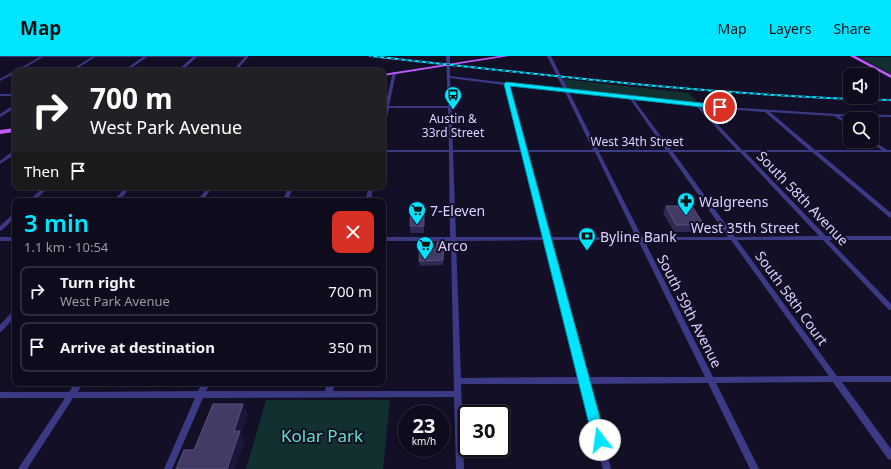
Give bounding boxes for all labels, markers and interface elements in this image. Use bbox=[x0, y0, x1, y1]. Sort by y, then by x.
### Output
text: Map bbox=[20, 15, 61, 41]
text: Map bbox=[718, 19, 747, 38]
text: Layers bbox=[769, 19, 811, 38]
text: Share bbox=[833, 19, 871, 38]
map controls bbox=[843, 68, 879, 148]
button: sound bbox=[843, 68, 879, 104]
text: 700 m bbox=[90, 79, 173, 117]
icon: right bbox=[24, 84, 76, 136]
bus stop icon: Austin & 33rd Street bbox=[443, 85, 463, 110]
pin bbox=[703, 90, 737, 124]
icon: arrive bbox=[709, 96, 731, 118]
place label: Austin & 33rd Street bbox=[422, 110, 485, 141]
button: search bbox=[843, 112, 879, 148]
text: West Park Avenue bbox=[90, 115, 242, 139]
street label: West 34th Street bbox=[591, 133, 684, 150]
street label: South 58th Avenue bbox=[753, 147, 853, 250]
icon: arrive bbox=[67, 160, 89, 182]
text: Then bbox=[24, 161, 59, 181]
pharmacy icon: Walgreens bbox=[676, 191, 696, 216]
place label: Walgreens bbox=[699, 192, 769, 211]
supermarket icon: 7-Eleven bbox=[407, 200, 427, 225]
place label: 7-Eleven bbox=[430, 201, 485, 220]
text: 3 min bbox=[24, 206, 89, 239]
button: close bbox=[332, 211, 374, 253]
street label: West 35th Street bbox=[691, 218, 799, 237]
bank icon: Byline Bank bbox=[577, 226, 597, 251]
place label: Byline Bank bbox=[600, 227, 677, 246]
supermarket icon: Arco bbox=[415, 235, 435, 260]
place label: Arco bbox=[438, 236, 468, 255]
text: 1.1 km · 10:54 bbox=[24, 238, 108, 256]
street label: South 58th Court bbox=[751, 247, 833, 349]
street label: South 59th Avenue bbox=[653, 251, 727, 371]
text: Turn right bbox=[60, 272, 135, 292]
icon: right bbox=[26, 280, 48, 302]
text: 700 m bbox=[328, 281, 372, 301]
text: West Park Avenue bbox=[60, 292, 170, 310]
icon: arrive bbox=[26, 336, 48, 358]
text: Arrive at destination bbox=[60, 337, 215, 357]
text: 350 m bbox=[328, 337, 372, 357]
speed limit sign: 30 bbox=[458, 405, 510, 457]
text: 23 bbox=[413, 412, 435, 439]
position arrow bbox=[579, 419, 621, 461]
park label: Kolar Park bbox=[281, 424, 363, 447]
text: km/h bbox=[412, 434, 436, 448]

